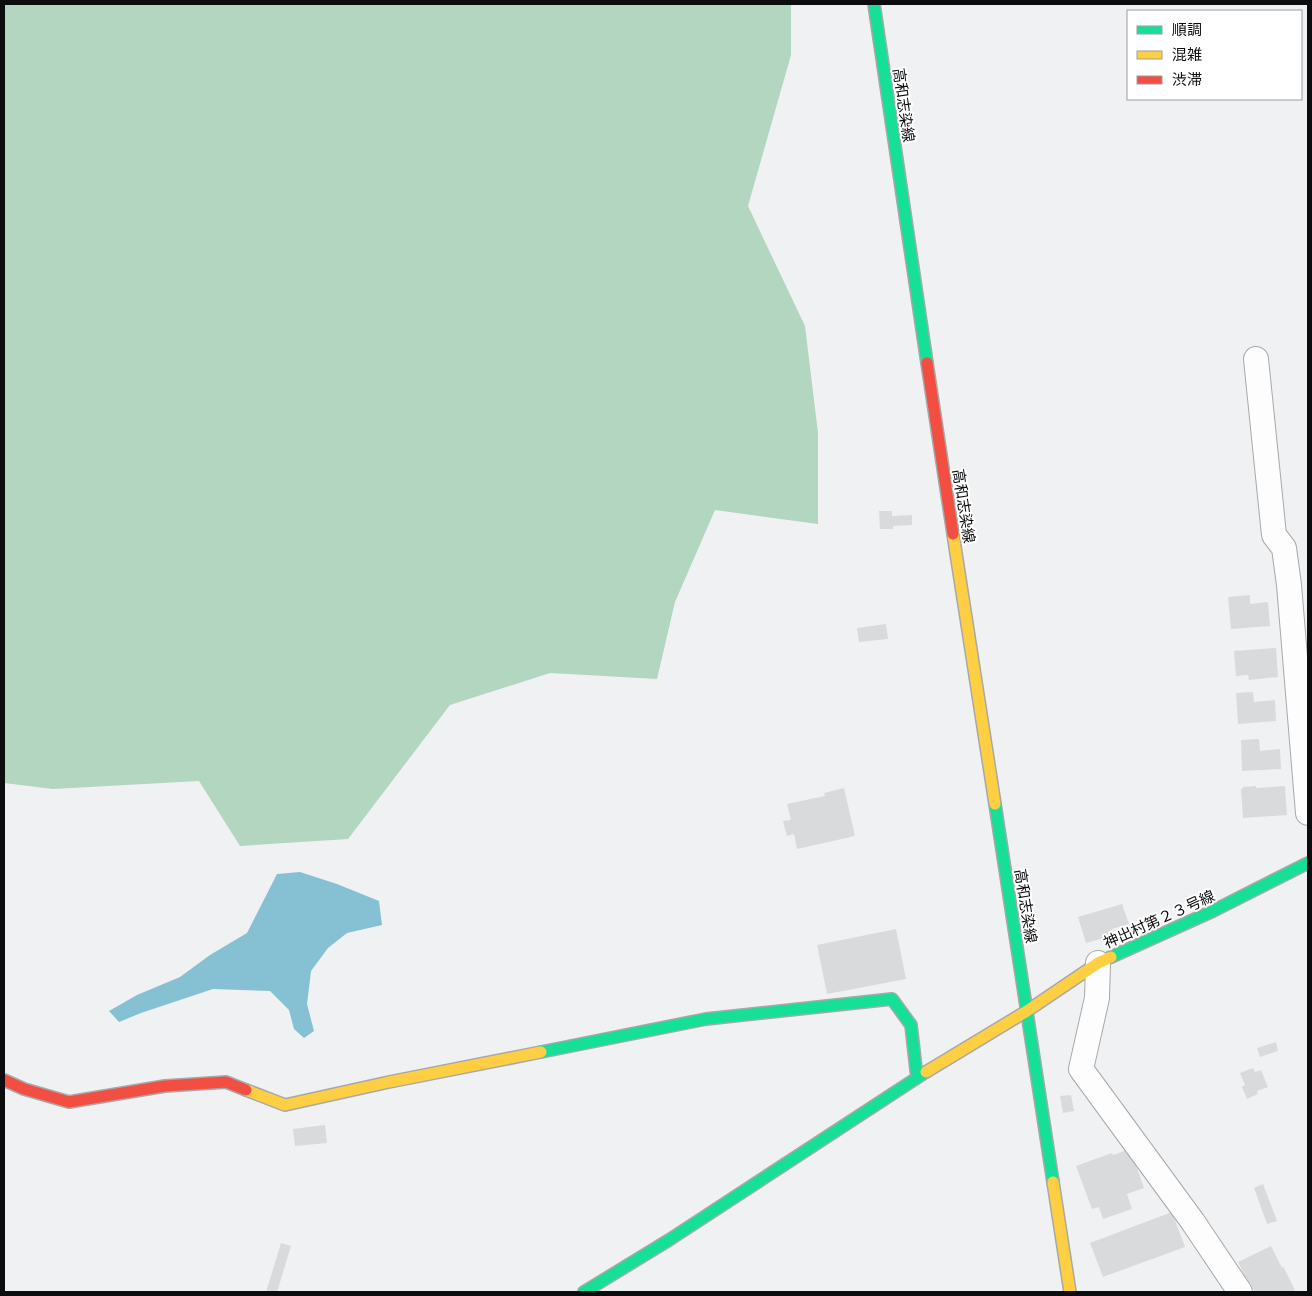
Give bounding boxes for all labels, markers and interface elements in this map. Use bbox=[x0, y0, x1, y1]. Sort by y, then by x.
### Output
legend bbox=[1127, 10, 1302, 100]
text: 順調 bbox=[1172, 21, 1202, 38]
text: 混雑 bbox=[1172, 46, 1202, 63]
street label: 高和志染線 bbox=[890, 67, 918, 143]
text: 渋滞 bbox=[1172, 71, 1202, 88]
street label: 高和志染線 bbox=[950, 468, 978, 544]
street label: 高和志染線 bbox=[1012, 868, 1040, 944]
street label: 神出村第２３号線 bbox=[1101, 887, 1217, 951]

